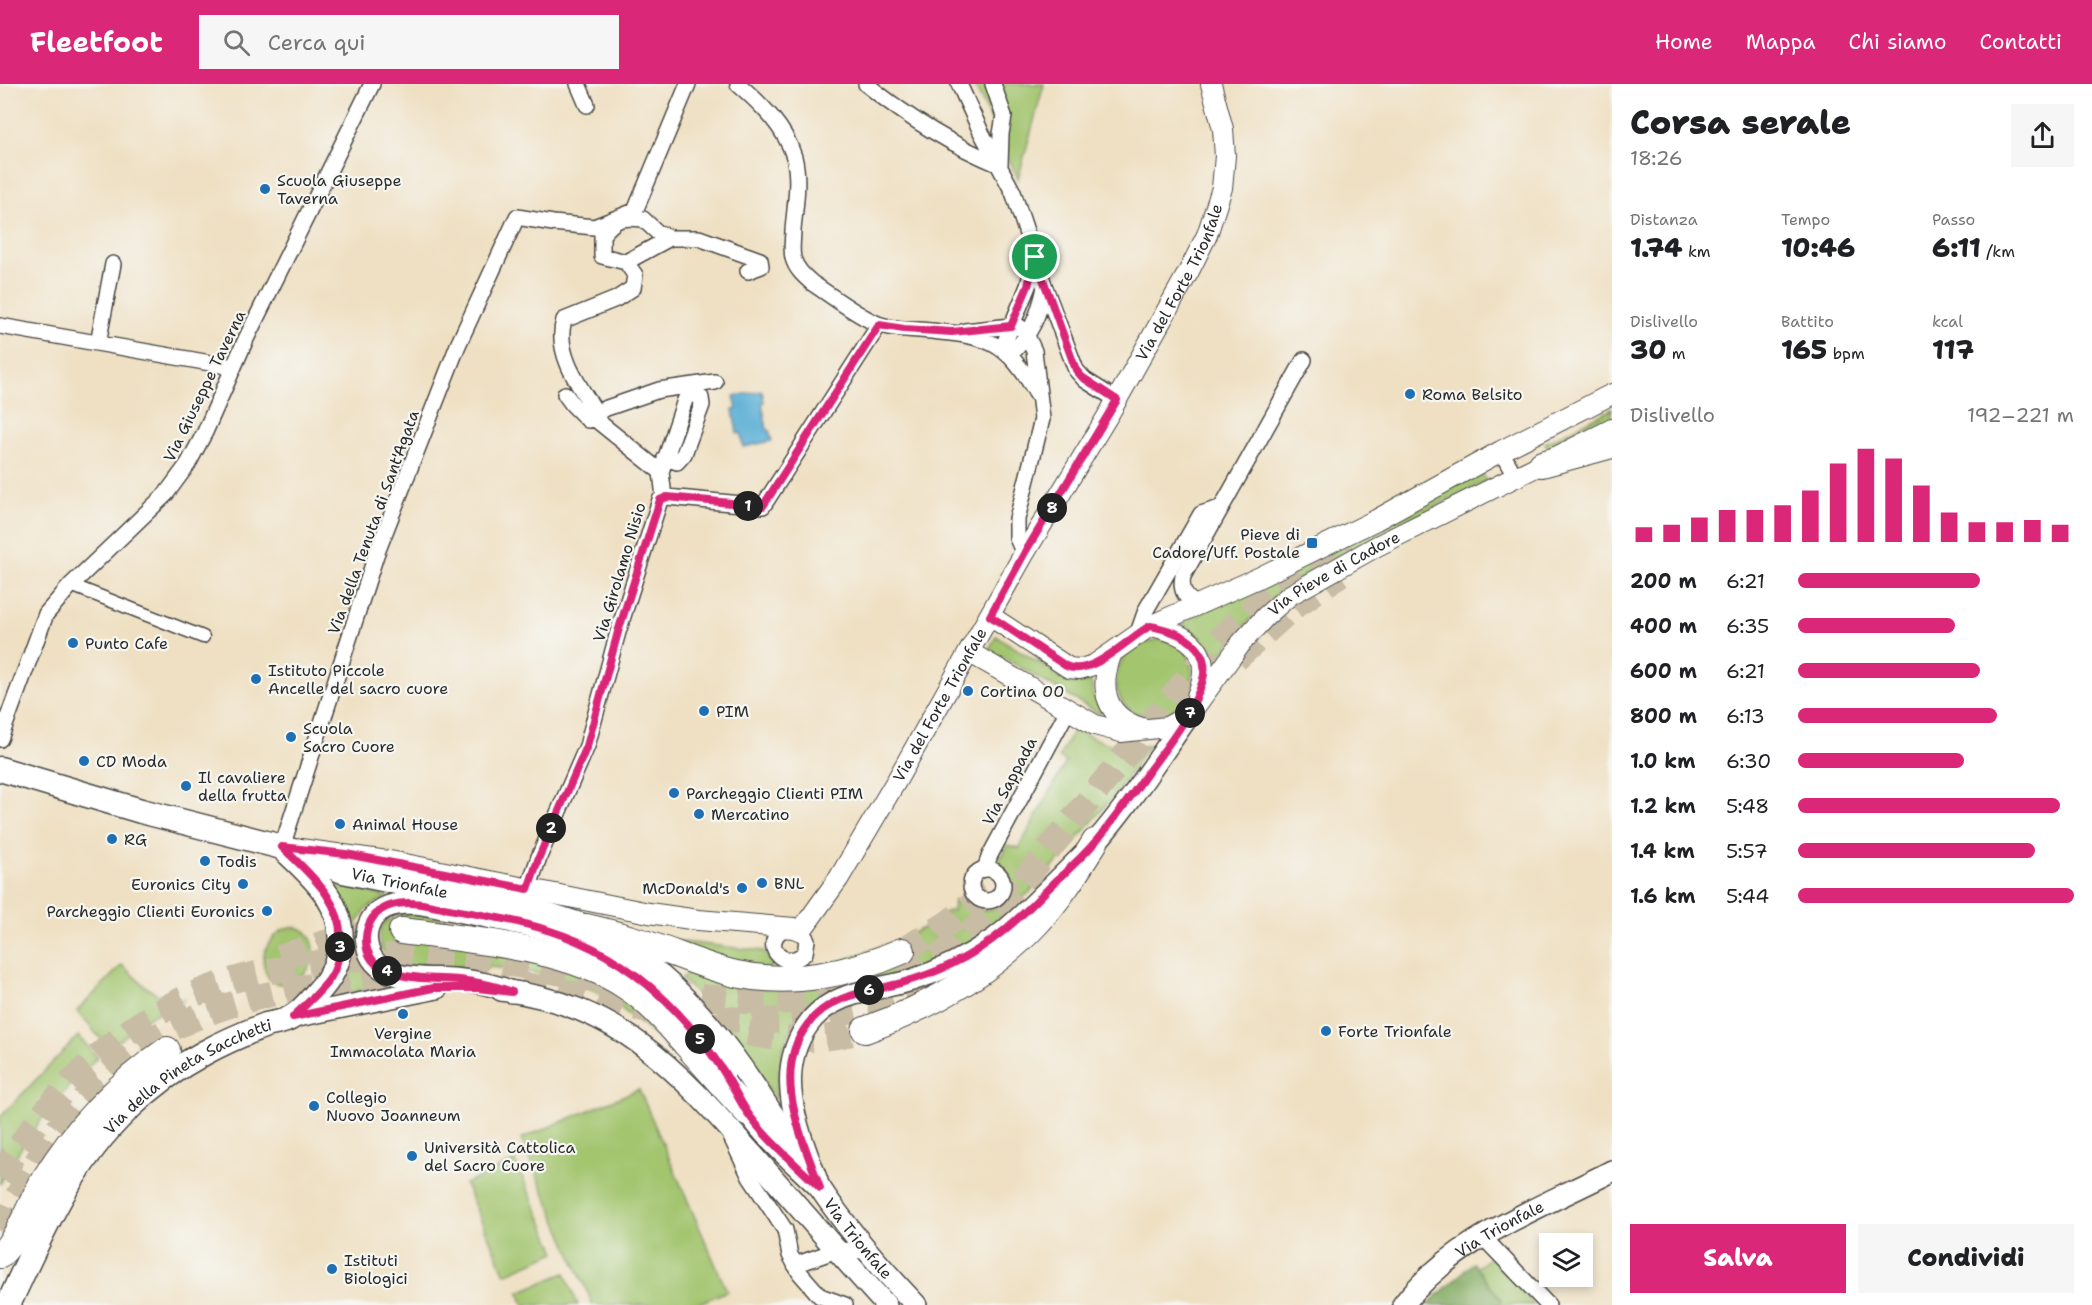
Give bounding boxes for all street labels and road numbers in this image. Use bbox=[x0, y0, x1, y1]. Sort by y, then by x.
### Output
street label: Via del Forte Trionfale bbox=[1131, 201, 1227, 365]
street label: Via Giuseppe Taverna bbox=[159, 307, 250, 466]
street label: Via della Tenuta di Sant'Agata bbox=[323, 407, 424, 637]
street label: Via Girolamo Nisio bbox=[588, 500, 651, 644]
street label: Via Pieve di Cadore bbox=[1263, 526, 1403, 621]
street label: Via del Forte Trionfale bbox=[888, 624, 991, 786]
street label: Via Sappada bbox=[977, 733, 1042, 829]
street label: Via Trionfale bbox=[349, 863, 450, 903]
street label: Via della Pineta Sacchetti bbox=[99, 1014, 274, 1139]
street label: Via Trionfale bbox=[819, 1194, 897, 1284]
street label: Via Trionfale bbox=[1451, 1196, 1547, 1263]

